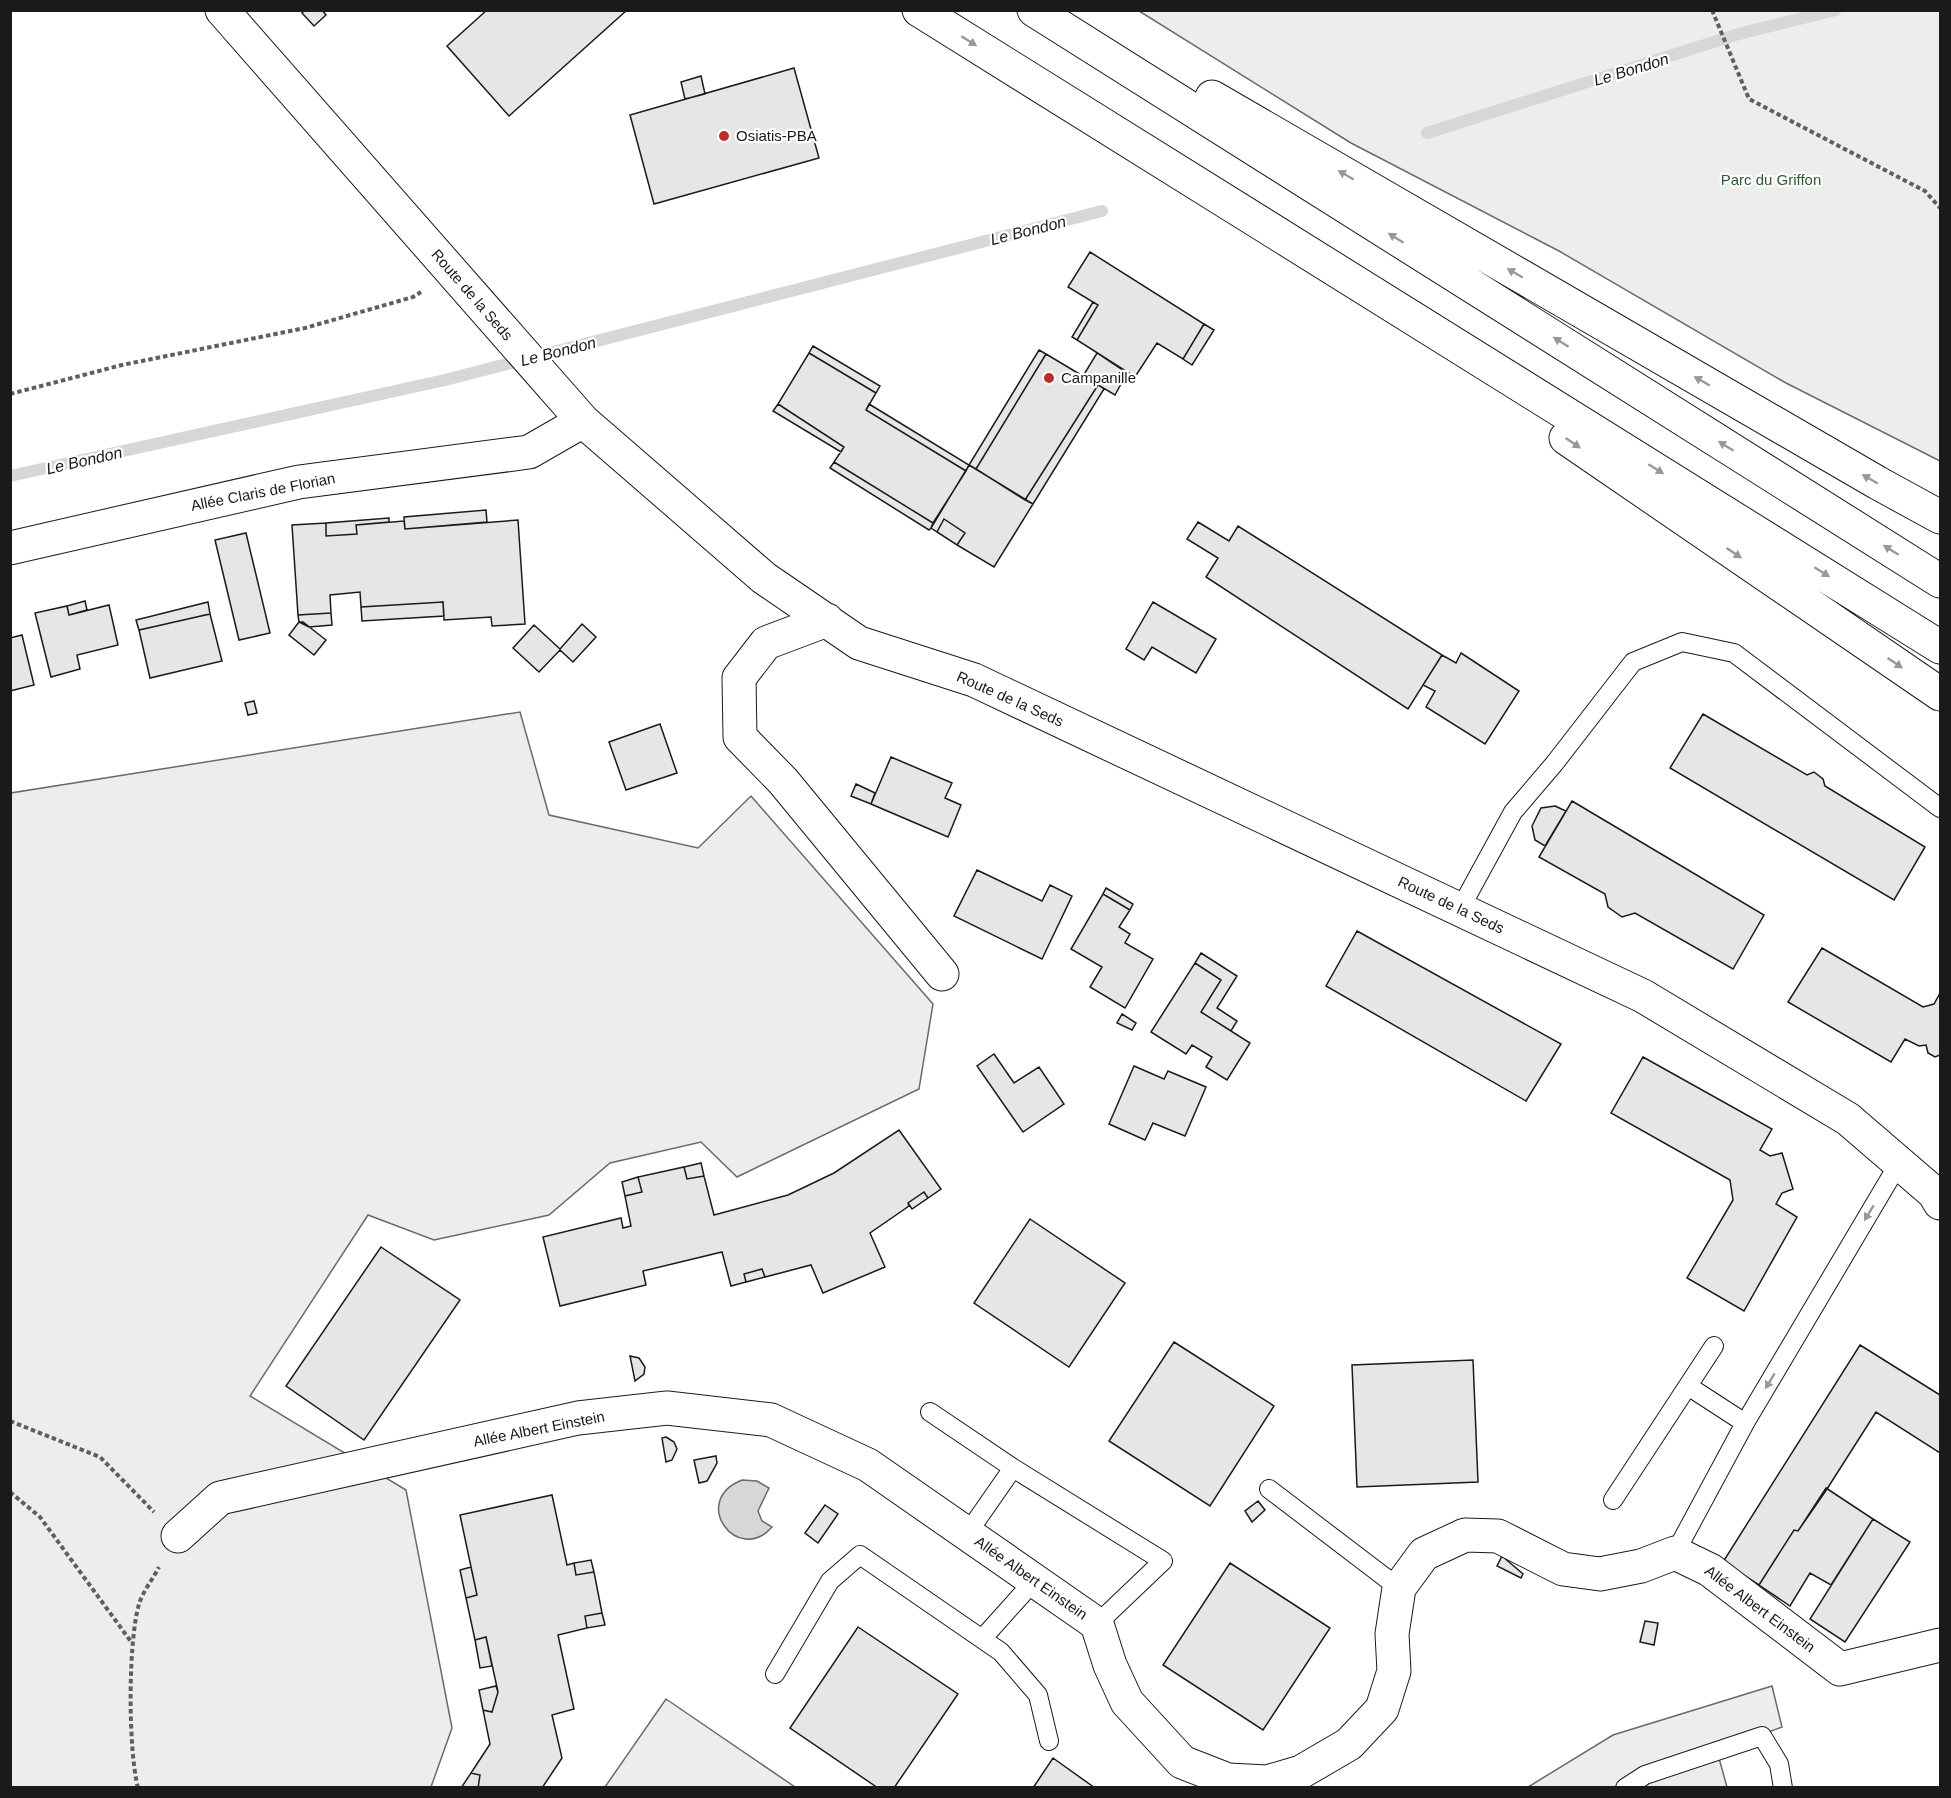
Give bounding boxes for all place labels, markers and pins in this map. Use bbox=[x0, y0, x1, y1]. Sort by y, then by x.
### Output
place label: Osiatis-PBA bbox=[736, 127, 817, 144]
marker: Osiatis-PBA bbox=[717, 129, 731, 143]
place label: Campanille bbox=[1061, 369, 1136, 386]
marker: Campanille bbox=[1042, 371, 1056, 385]

